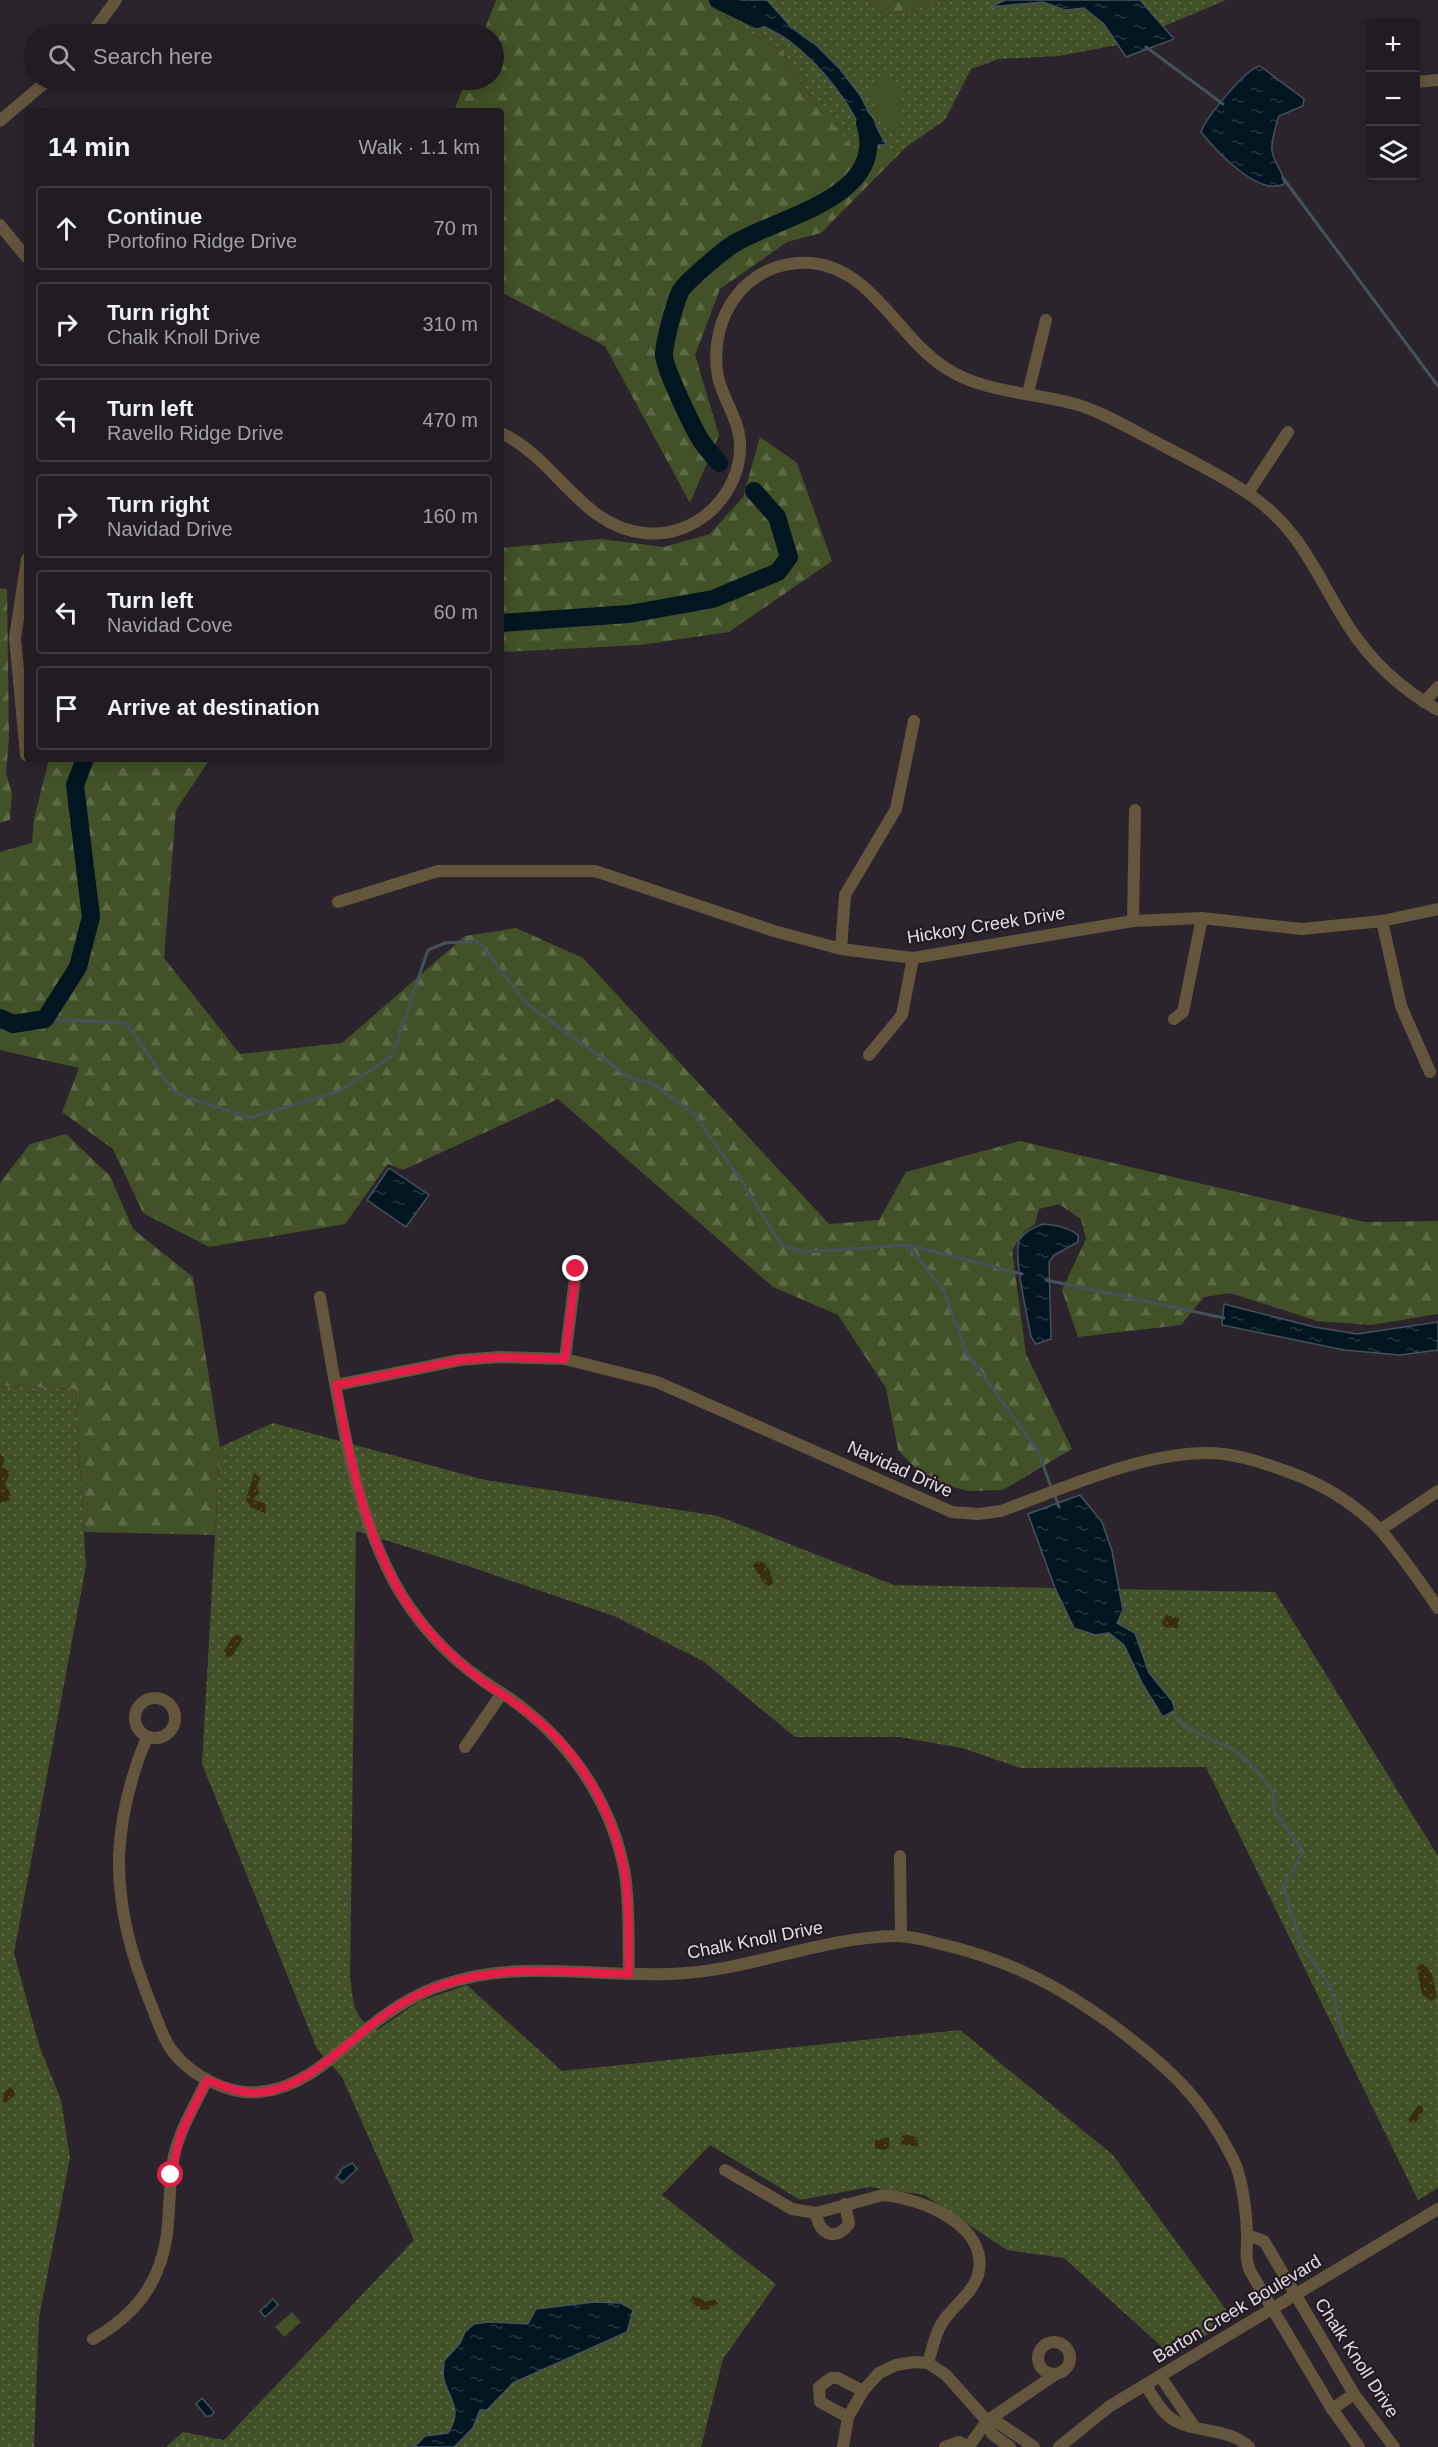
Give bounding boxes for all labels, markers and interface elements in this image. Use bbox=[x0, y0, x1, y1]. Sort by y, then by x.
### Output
map controls bbox=[1366, 18, 1420, 180]
button: + bbox=[1366, 18, 1420, 72]
search box bbox=[24, 24, 504, 90]
icon: search bbox=[45, 41, 78, 74]
text: Search here bbox=[93, 44, 213, 69]
button: − bbox=[1366, 72, 1420, 126]
button: layers bbox=[1366, 126, 1420, 180]
text: 14 min bbox=[48, 132, 130, 162]
text: Walk · 1.1 km bbox=[359, 136, 480, 158]
text: Continue bbox=[107, 204, 202, 229]
icon: ahead bbox=[50, 212, 83, 245]
text: 70 m bbox=[434, 217, 478, 239]
text: Portofino Ridge Drive bbox=[107, 230, 297, 252]
text: Turn right bbox=[107, 300, 209, 325]
icon: right bbox=[50, 308, 83, 341]
text: 310 m bbox=[422, 313, 478, 335]
text: Chalk Knoll Drive bbox=[107, 326, 260, 348]
text: Turn left bbox=[107, 396, 193, 421]
icon: left bbox=[50, 404, 83, 437]
text: 470 m bbox=[422, 409, 478, 431]
text: Ravello Ridge Drive bbox=[107, 422, 284, 444]
text: Turn right bbox=[107, 492, 209, 517]
icon: right bbox=[50, 500, 83, 533]
text: 160 m bbox=[422, 505, 478, 527]
text: Navidad Drive bbox=[107, 518, 233, 540]
text: Turn left bbox=[107, 588, 193, 613]
icon: left bbox=[50, 596, 83, 629]
text: 60 m bbox=[434, 601, 478, 623]
text: Navidad Cove bbox=[107, 614, 233, 636]
icon: arrive bbox=[50, 692, 83, 725]
text: Arrive at destination bbox=[107, 695, 320, 720]
street label: Hickory Creek Drive bbox=[905, 903, 1067, 947]
route end bbox=[562, 1255, 588, 1281]
street label: Navidad Drive bbox=[844, 1437, 956, 1501]
street label: Chalk Knoll Drive bbox=[685, 1917, 825, 1963]
route start bbox=[157, 2161, 183, 2187]
street label: Barton Creek Boulevard bbox=[1150, 2251, 1324, 2367]
street label: Chalk Knoll Drive bbox=[1311, 2295, 1403, 2421]

